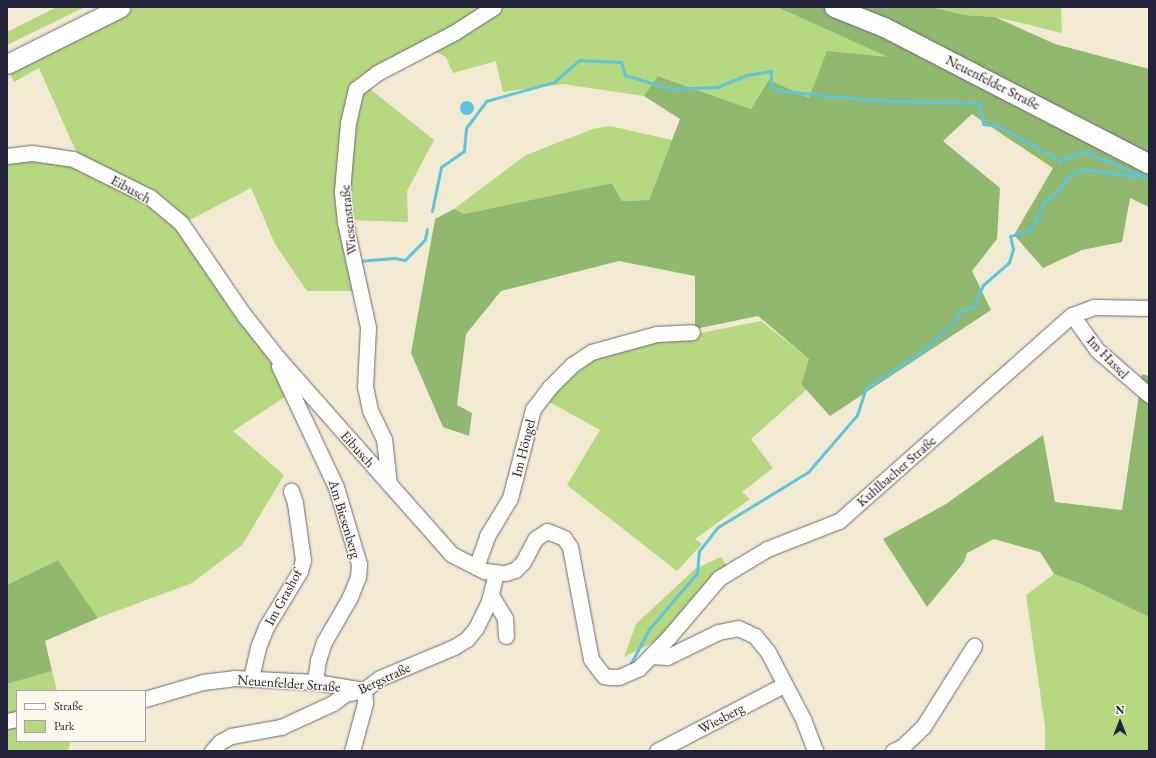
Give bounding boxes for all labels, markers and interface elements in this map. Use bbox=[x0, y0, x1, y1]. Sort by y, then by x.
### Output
street label: Neuenfelder Straße bbox=[943, 51, 1043, 113]
street label: Eibusch bbox=[108, 171, 154, 207]
street label: Wiesenstraße bbox=[336, 184, 360, 256]
street label: Im Hassel bbox=[1083, 332, 1133, 382]
street label: Im Höngel bbox=[508, 417, 538, 479]
street label: Eibusch bbox=[337, 427, 379, 471]
street label: Kuhlbacher Straße bbox=[853, 432, 939, 510]
street label: Am Biesenberg bbox=[325, 478, 365, 560]
street label: Im Grashof bbox=[261, 566, 305, 628]
street label: Bergstraße bbox=[355, 659, 413, 697]
street label: Neuenfelder Straße bbox=[237, 671, 341, 695]
legend bbox=[16, 690, 146, 742]
text: Straße bbox=[54, 698, 83, 714]
street label: Wiesberg bbox=[695, 699, 747, 737]
north arrow bbox=[1100, 702, 1140, 742]
text: N bbox=[1116, 703, 1124, 717]
text: Park bbox=[54, 718, 74, 734]

